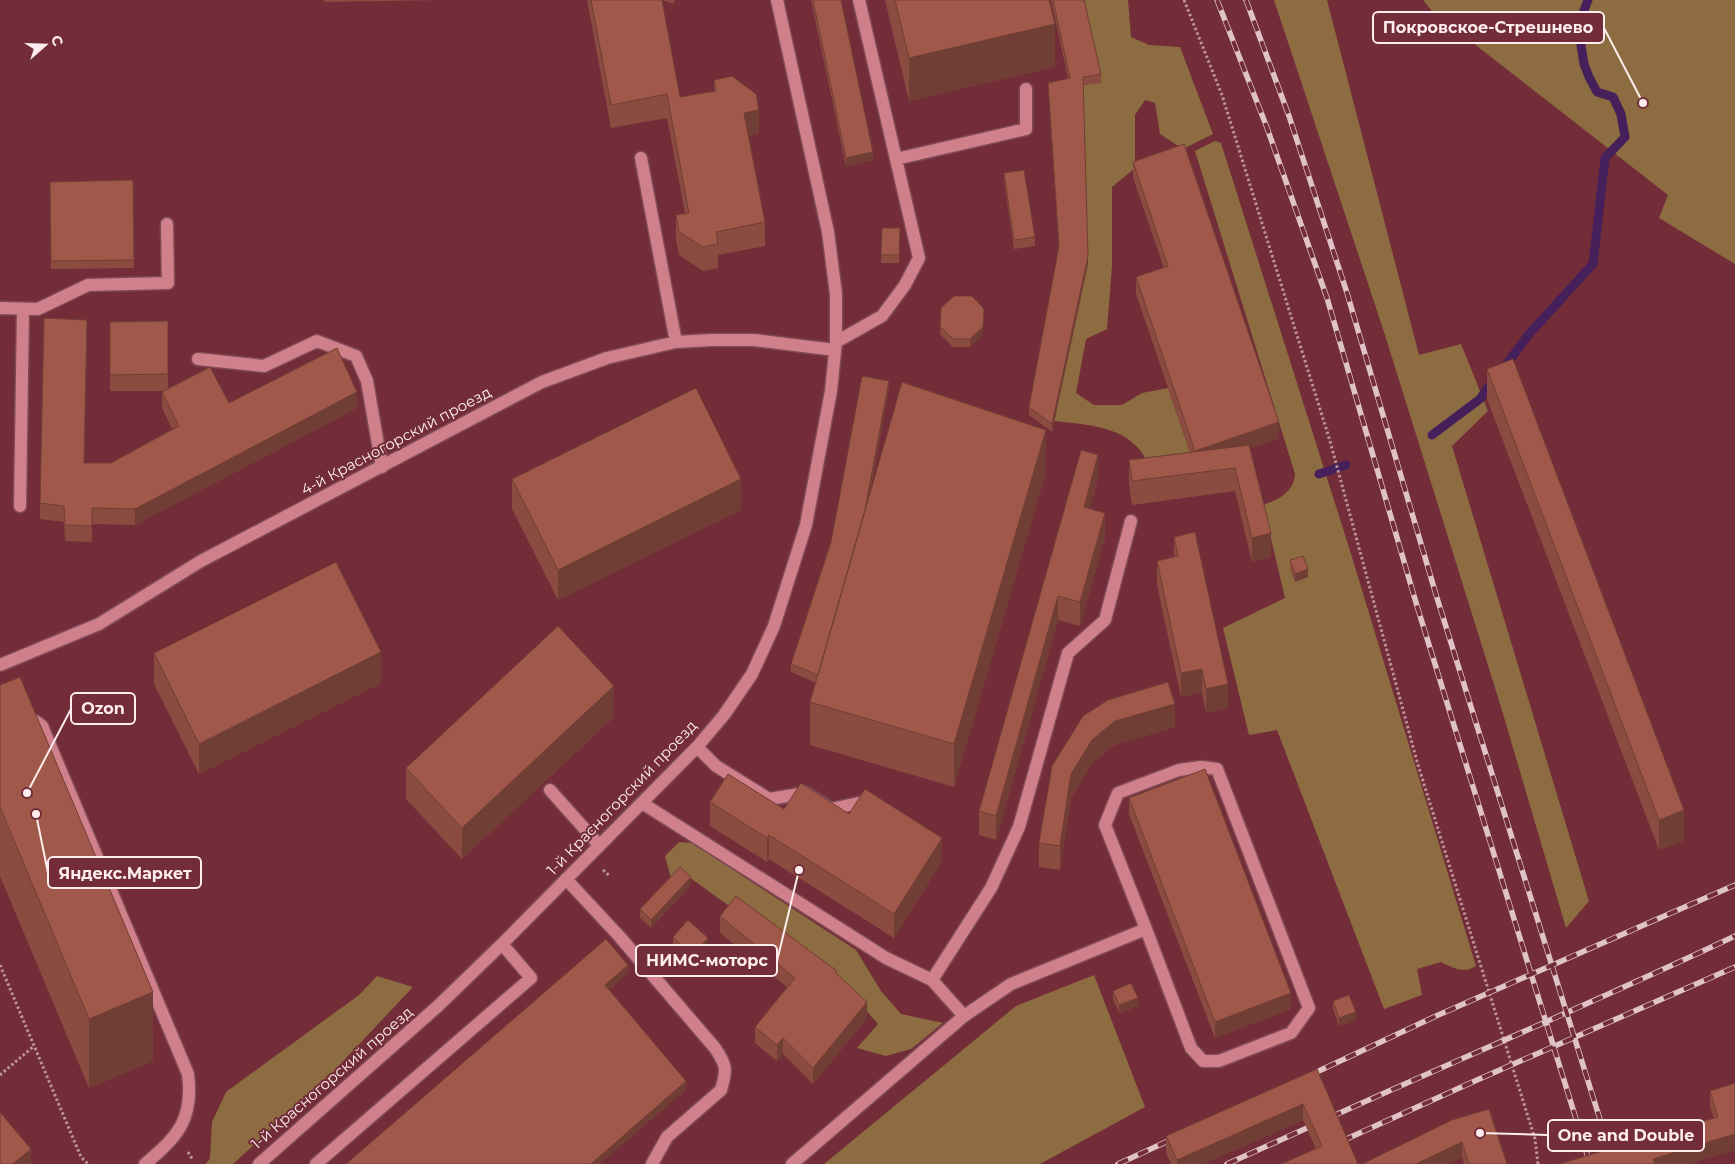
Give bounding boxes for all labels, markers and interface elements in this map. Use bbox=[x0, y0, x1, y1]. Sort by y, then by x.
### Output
callout: Покровское-Стрешнево bbox=[1373, 12, 1604, 43]
text: Покровское-Стрешнево bbox=[1383, 18, 1593, 37]
north arrow bbox=[20, 20, 70, 70]
text: С bbox=[47, 33, 67, 48]
street label: 4-й Красногорский проезд bbox=[297, 382, 494, 499]
callout: Ozon bbox=[71, 693, 135, 724]
text: Ozon bbox=[81, 699, 125, 718]
street label: 1-й Красногорский проезд bbox=[542, 716, 701, 879]
callout: Яндекс.Маркет bbox=[48, 857, 201, 888]
text: Яндекс.Маркет bbox=[58, 864, 192, 883]
callout: НИМС-моторс bbox=[636, 945, 777, 976]
text: НИМС-моторс bbox=[646, 951, 768, 970]
street label: 1-й Красногорский проезд bbox=[247, 1002, 417, 1153]
callout: One and Double bbox=[1548, 1120, 1704, 1151]
text: One and Double bbox=[1558, 1126, 1694, 1145]

